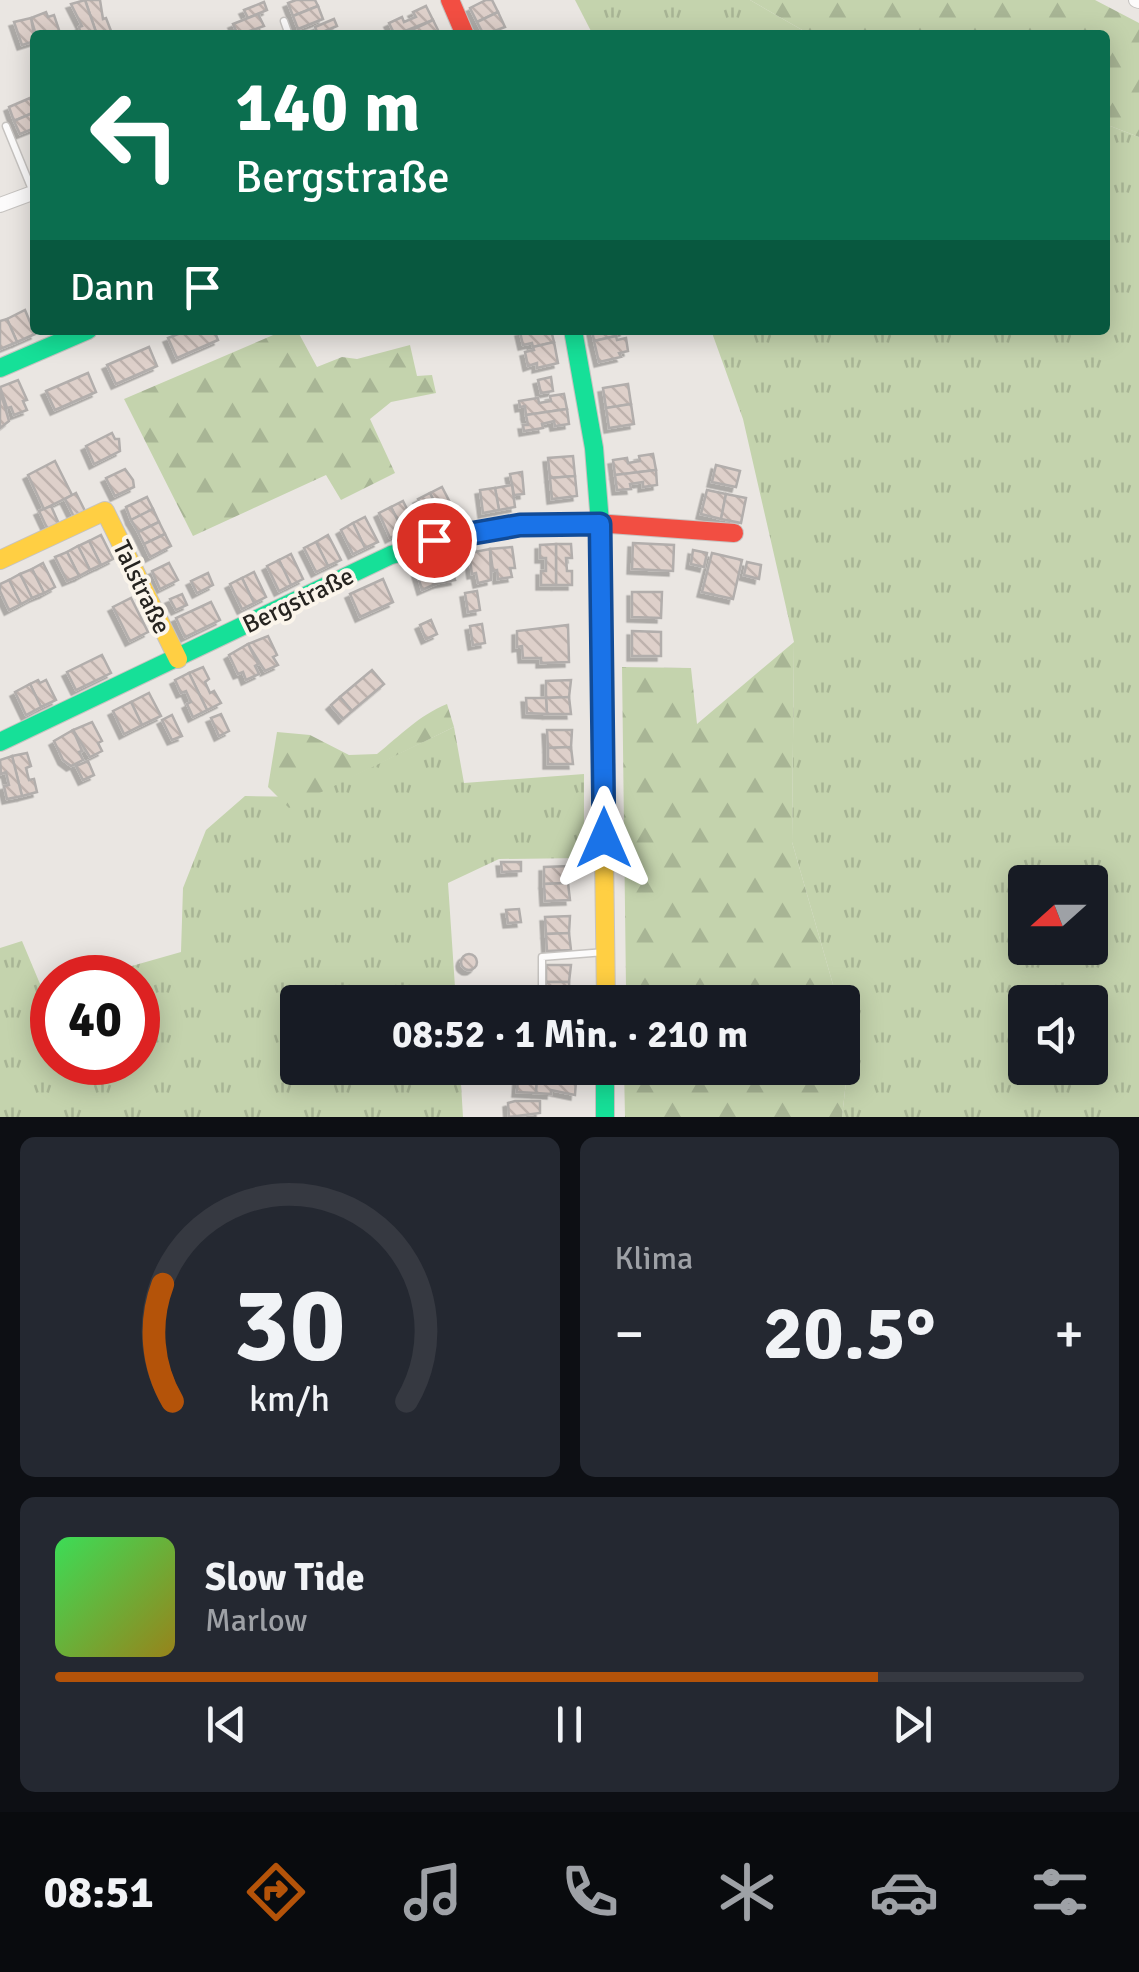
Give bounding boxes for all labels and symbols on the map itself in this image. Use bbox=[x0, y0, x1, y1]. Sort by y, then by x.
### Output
pin bbox=[392, 498, 477, 583]
street label: Talstraße bbox=[106, 535, 178, 639]
street label: Bergstraße bbox=[238, 560, 358, 640]
position arrow bbox=[552, 786, 656, 890]
north arrow bbox=[1008, 865, 1108, 965]
speed limit sign: 40 bbox=[30, 955, 160, 1085]

